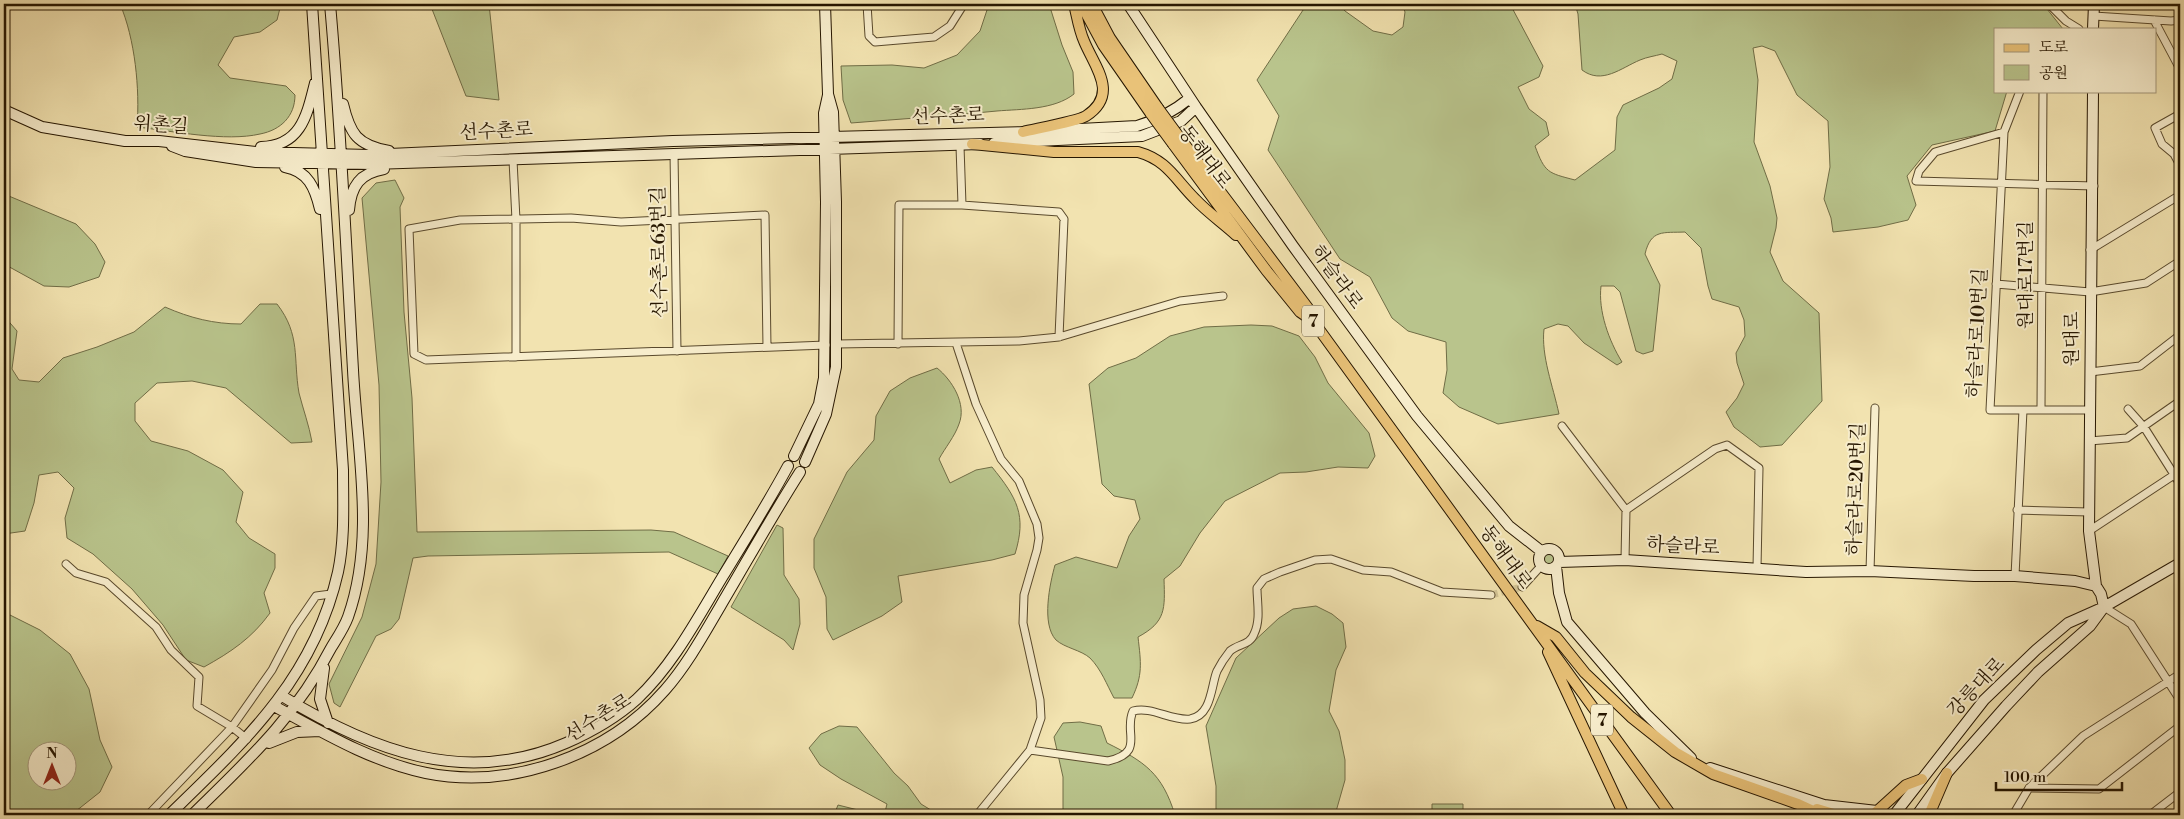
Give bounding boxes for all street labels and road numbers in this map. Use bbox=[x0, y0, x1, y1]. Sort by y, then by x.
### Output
street label: 선수촌로 bbox=[911, 103, 985, 129]
street label: 위촌길 bbox=[133, 111, 189, 139]
street label: 선수촌로 bbox=[459, 117, 533, 145]
street label: 동해대로 bbox=[1173, 120, 1237, 194]
street label: 선수촌로63번길 bbox=[646, 186, 672, 318]
street label: 원대로17번길 bbox=[2014, 221, 2038, 329]
street label: 하슬라로 bbox=[1306, 240, 1368, 314]
street label: 하슬라로10번길 bbox=[1962, 267, 1992, 399]
road number: 7 bbox=[1302, 306, 1324, 336]
street label: 원대로 bbox=[2060, 311, 2084, 367]
street label: 하슬라로20번길 bbox=[1842, 422, 1870, 556]
street label: 동해대로 bbox=[1475, 520, 1537, 594]
street label: 하슬라로 bbox=[1646, 532, 1720, 560]
street label: 강릉대로 bbox=[1942, 652, 2010, 722]
street label: 선수촌로 bbox=[561, 688, 635, 748]
road number: 7 bbox=[1591, 704, 1613, 736]

